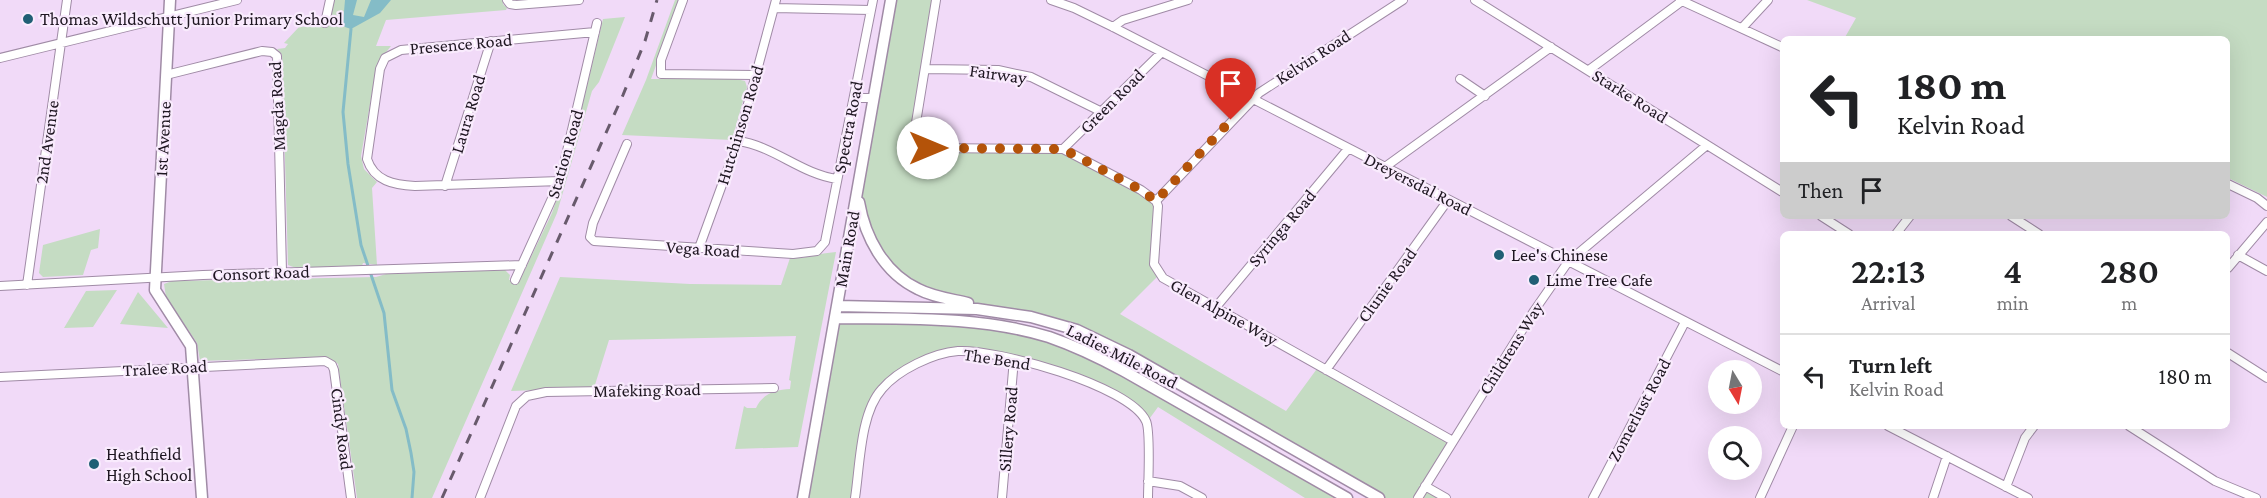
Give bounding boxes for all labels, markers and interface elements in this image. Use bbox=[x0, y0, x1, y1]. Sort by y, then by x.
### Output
place label: Thomas Wildschutt Junior Primary School bbox=[40, 9, 343, 29]
marker: Thomas Wildschutt Junior Primary School bbox=[21, 12, 35, 26]
street label: Kelvin Road bbox=[1272, 25, 1355, 89]
street label: Presence Road bbox=[409, 30, 514, 58]
pin bbox=[1205, 58, 1256, 120]
street label: Magda Road bbox=[265, 60, 289, 151]
street label: Fairway bbox=[968, 60, 1029, 88]
icon: left bbox=[1798, 60, 1876, 138]
text: 180 m bbox=[1897, 61, 2006, 108]
street label: Hutchinson Road bbox=[712, 62, 768, 187]
street label: Green Road bbox=[1076, 64, 1149, 137]
street label: Starke Road bbox=[1589, 65, 1672, 127]
icon: arrive bbox=[1214, 67, 1247, 100]
street label: Laura Road bbox=[447, 72, 490, 156]
street label: Spectra Road bbox=[829, 79, 867, 175]
street label: 2nd Avenue bbox=[31, 99, 63, 185]
street label: 1st Avenue bbox=[151, 101, 175, 177]
street label: Station Road bbox=[543, 107, 587, 201]
text: Kelvin Road bbox=[1897, 110, 2025, 140]
position arrow bbox=[896, 116, 960, 180]
street label: Dreyersdal Road bbox=[1361, 148, 1475, 220]
icon: arrive bbox=[1855, 174, 1888, 207]
text: Then bbox=[1798, 178, 1843, 203]
street label: Syringa Road bbox=[1244, 185, 1320, 270]
street label: Main Road bbox=[830, 209, 864, 289]
street label: Vega Road bbox=[665, 236, 741, 262]
street label: Clunie Road bbox=[1353, 243, 1421, 326]
place label: Lee's Chinese bbox=[1511, 245, 1608, 265]
marker: Lee's Chinese bbox=[1492, 248, 1506, 262]
text: 22:13 bbox=[1851, 251, 1926, 291]
text: 4 bbox=[2003, 251, 2022, 291]
text: 280 bbox=[2100, 251, 2159, 291]
street label: Consort Road bbox=[212, 261, 311, 285]
place label: Lime Tree Cafe bbox=[1546, 270, 1653, 290]
marker: Lime Tree Cafe bbox=[1527, 273, 1541, 287]
street label: Glen Alpine Way bbox=[1167, 274, 1282, 350]
text: Arrival bbox=[1861, 292, 1916, 314]
text: min bbox=[1997, 292, 2029, 314]
text: m bbox=[2121, 292, 2137, 314]
street label: Childrens Way bbox=[1475, 297, 1548, 398]
street label: Ladies Mile Road bbox=[1063, 319, 1181, 393]
street label: The Bend bbox=[962, 344, 1032, 374]
text: Turn left bbox=[1849, 353, 1932, 378]
street label: Zomerlust Road bbox=[1603, 354, 1675, 465]
street label: Tralee Road bbox=[122, 356, 208, 380]
north arrow bbox=[1708, 360, 1762, 414]
map controls bbox=[1708, 360, 1762, 480]
icon: left bbox=[1798, 360, 1831, 393]
text: 180 m bbox=[2159, 364, 2212, 389]
text: Kelvin Road bbox=[1849, 378, 1944, 400]
street label: Mafeking Road bbox=[593, 379, 702, 401]
street label: Sillery Road bbox=[994, 385, 1022, 472]
street label: Cindy Road bbox=[327, 387, 357, 472]
button: search bbox=[1708, 426, 1762, 480]
place label: Heathfield High School bbox=[106, 444, 193, 485]
marker: Heathfield High School bbox=[87, 457, 101, 471]

